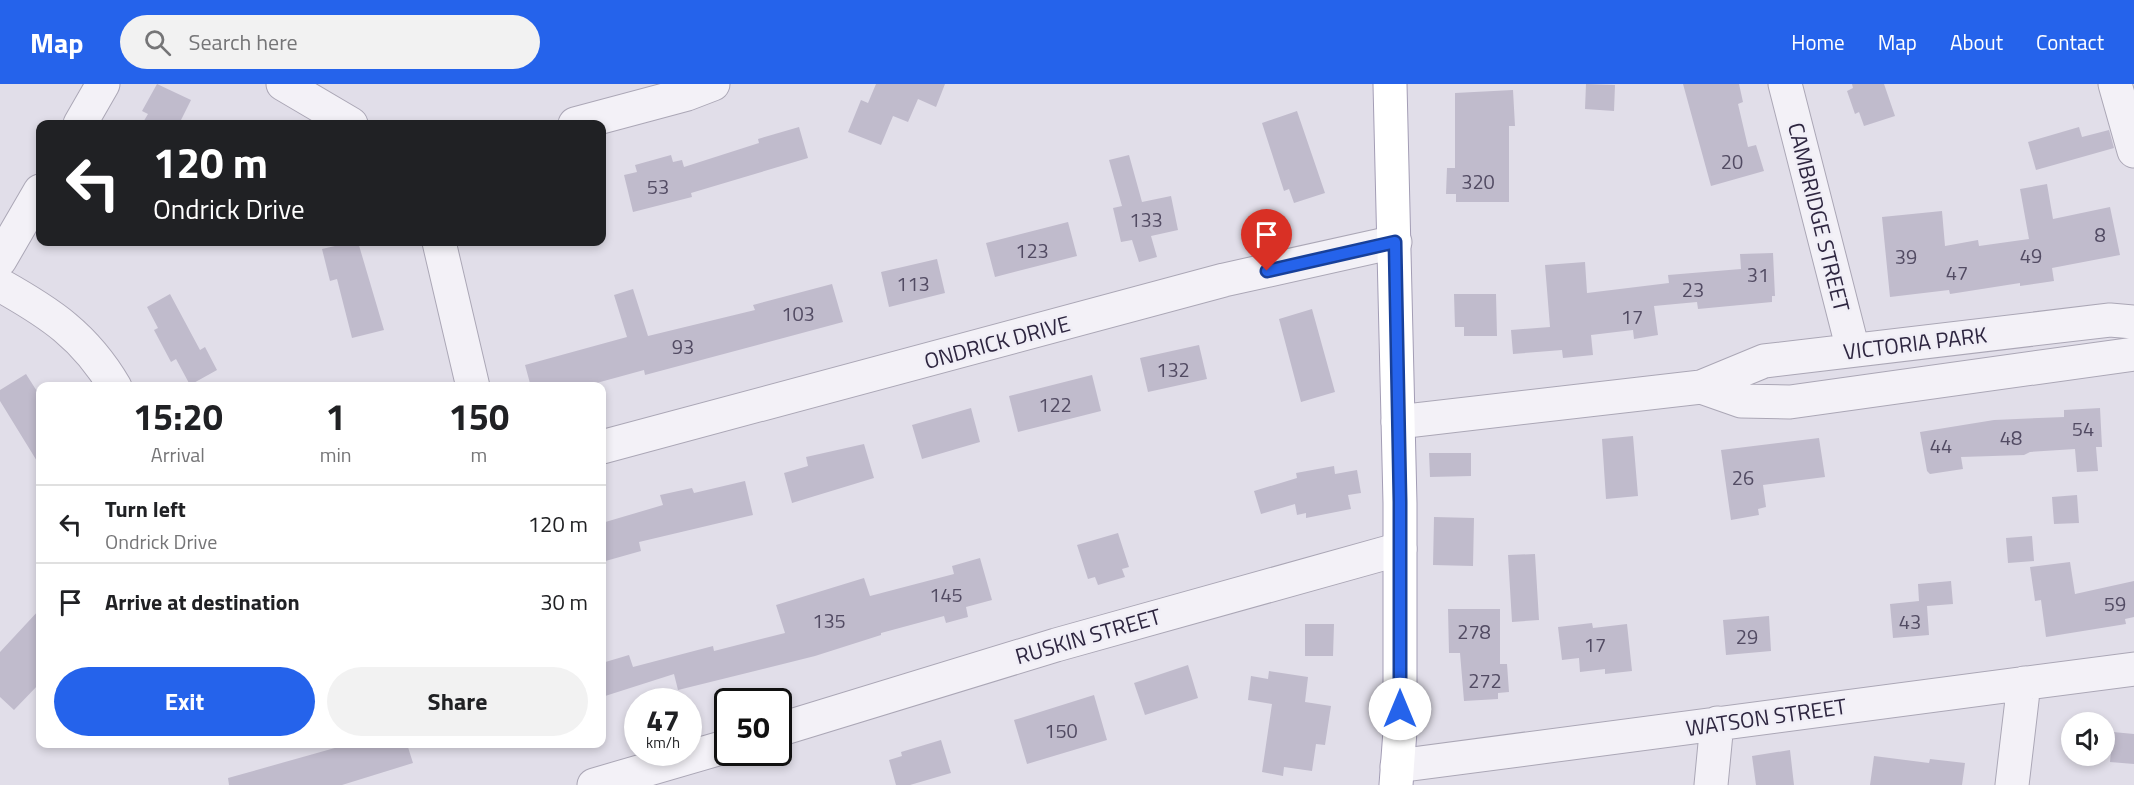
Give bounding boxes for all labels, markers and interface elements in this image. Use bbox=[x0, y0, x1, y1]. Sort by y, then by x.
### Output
search box bbox=[120, 15, 540, 69]
text: Map bbox=[30, 21, 84, 64]
text: Search here bbox=[189, 25, 298, 59]
icon: search bbox=[141, 26, 174, 59]
text: Home bbox=[1791, 26, 1845, 58]
text: Map bbox=[1878, 26, 1917, 58]
text: About bbox=[1950, 26, 2003, 58]
text: Contact bbox=[2036, 26, 2104, 58]
street label: CAMBRIDGE STREET bbox=[1779, 119, 1859, 316]
text: 120 m bbox=[153, 130, 268, 194]
icon: left bbox=[54, 144, 132, 222]
house number: 20 bbox=[1721, 146, 1743, 177]
house number: 320 bbox=[1461, 166, 1495, 197]
house number: 53 bbox=[647, 171, 669, 202]
text: Ondrick Drive bbox=[153, 188, 305, 229]
house number: 133 bbox=[1129, 204, 1163, 235]
pin bbox=[1241, 209, 1292, 271]
icon: arrive bbox=[1250, 218, 1283, 251]
house number: 8 bbox=[2094, 219, 2106, 250]
house number: 123 bbox=[1015, 235, 1049, 266]
house number: 49 bbox=[2020, 240, 2042, 271]
house number: 39 bbox=[1895, 241, 1917, 272]
house number: 47 bbox=[1946, 257, 1968, 288]
house number: 31 bbox=[1747, 259, 1769, 290]
house number: 113 bbox=[896, 268, 930, 299]
house number: 23 bbox=[1682, 274, 1704, 305]
house number: 103 bbox=[781, 298, 815, 329]
house number: 17 bbox=[1621, 301, 1643, 332]
street label: ONDRICK DRIVE bbox=[920, 306, 1074, 378]
street label: VICTORIA PARK bbox=[1841, 317, 1989, 369]
house number: 93 bbox=[672, 331, 694, 362]
house number: 132 bbox=[1156, 354, 1190, 385]
text: 15:20 bbox=[133, 389, 223, 444]
text: 1 bbox=[326, 389, 346, 444]
text: 150 bbox=[449, 389, 509, 444]
house number: 122 bbox=[1038, 389, 1072, 420]
house number: 54 bbox=[2072, 413, 2094, 444]
house number: 48 bbox=[2000, 422, 2022, 453]
house number: 44 bbox=[1930, 430, 1952, 461]
text: Arrival bbox=[151, 439, 205, 470]
text: min bbox=[320, 439, 352, 470]
text: m bbox=[470, 439, 487, 470]
house number: 26 bbox=[1732, 462, 1754, 493]
text: Turn left bbox=[105, 492, 186, 526]
text: 120 m bbox=[528, 507, 588, 541]
icon: left bbox=[54, 508, 87, 541]
text: Ondrick Drive bbox=[105, 526, 217, 557]
house number: 145 bbox=[929, 579, 963, 610]
text: Arrive at destination bbox=[105, 585, 300, 619]
text: 30 m bbox=[540, 585, 588, 619]
icon: arrive bbox=[54, 586, 87, 619]
house number: 59 bbox=[2104, 588, 2126, 619]
street label: RUSKIN STREET bbox=[1011, 599, 1165, 673]
house number: 135 bbox=[812, 605, 846, 636]
house number: 43 bbox=[1899, 606, 1921, 637]
house number: 278 bbox=[1457, 616, 1491, 647]
house number: 29 bbox=[1736, 621, 1758, 652]
house number: 17 bbox=[1584, 629, 1606, 660]
house number: 272 bbox=[1468, 665, 1502, 696]
button: Exit bbox=[54, 667, 315, 736]
button: Share bbox=[327, 667, 588, 736]
position arrow bbox=[1368, 677, 1432, 741]
speed limit sign: 50 bbox=[714, 688, 792, 766]
street label: WATSON STREET bbox=[1684, 689, 1849, 745]
text: 47 bbox=[646, 697, 680, 743]
map controls bbox=[2061, 712, 2115, 766]
button: sound bbox=[2061, 712, 2115, 766]
house number: 150 bbox=[1044, 715, 1078, 746]
text: km/h bbox=[646, 731, 680, 754]

